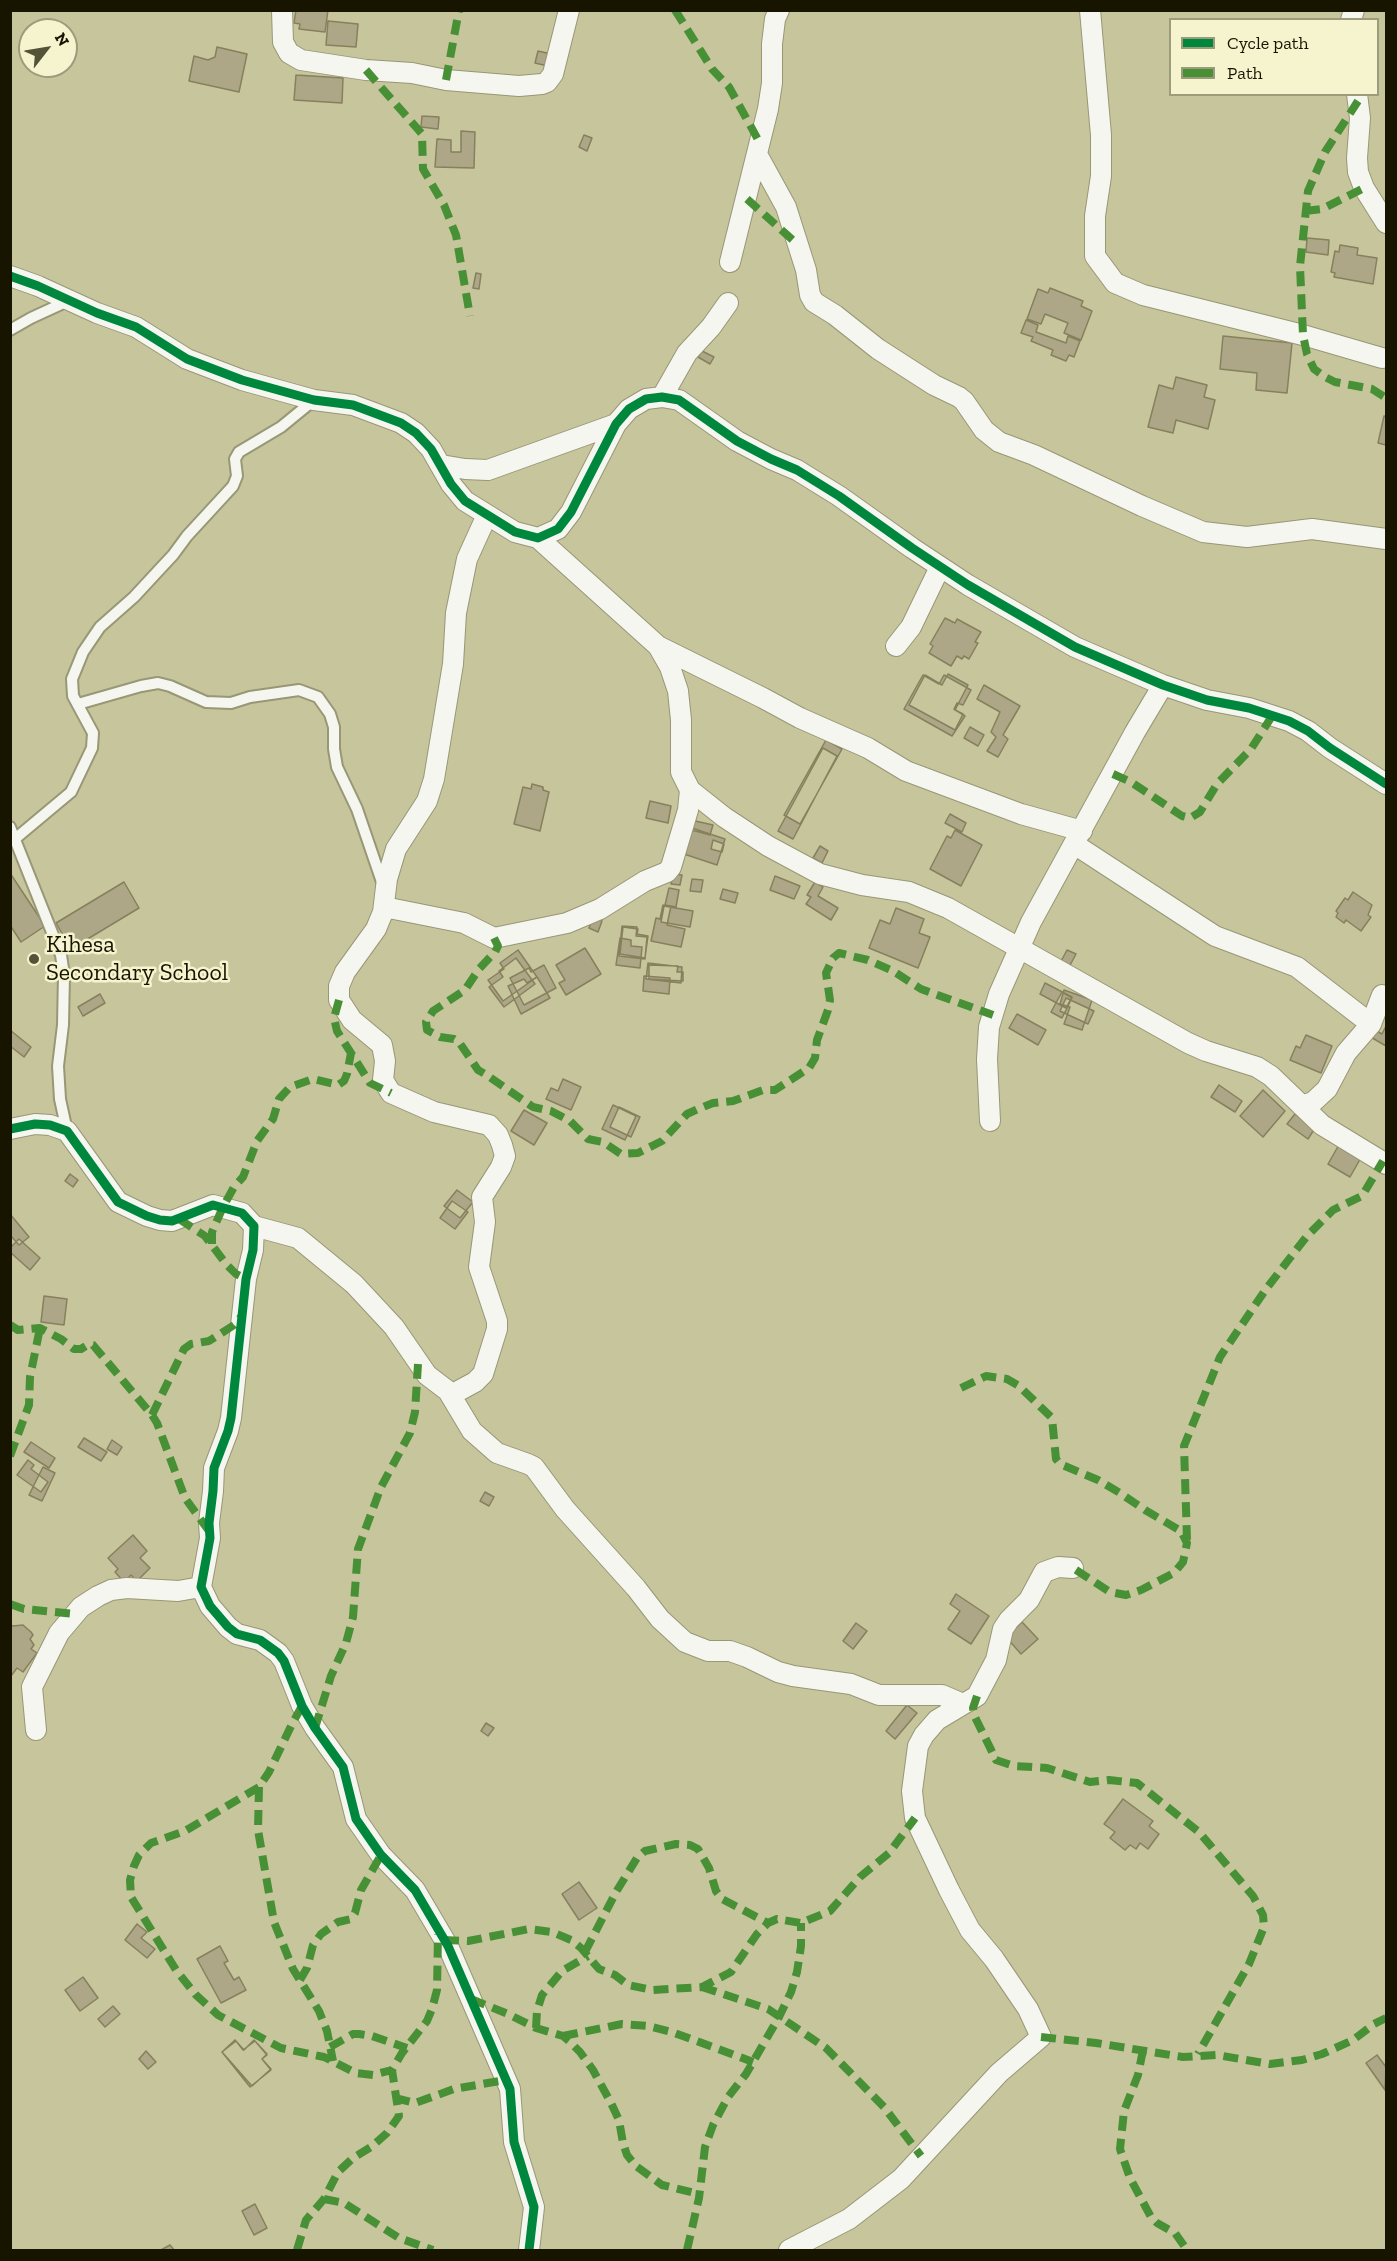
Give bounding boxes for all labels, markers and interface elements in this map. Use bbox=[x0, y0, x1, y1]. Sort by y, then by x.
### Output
north arrow bbox=[18, 18, 78, 78]
legend bbox=[1169, 18, 1379, 96]
text: N bbox=[51, 29, 73, 50]
text: Cycle path bbox=[1227, 32, 1309, 54]
text: Path bbox=[1227, 62, 1263, 84]
place label: Kihesa Secondary School bbox=[46, 931, 228, 987]
marker: Kihesa Secondary School bbox=[27, 952, 41, 966]

